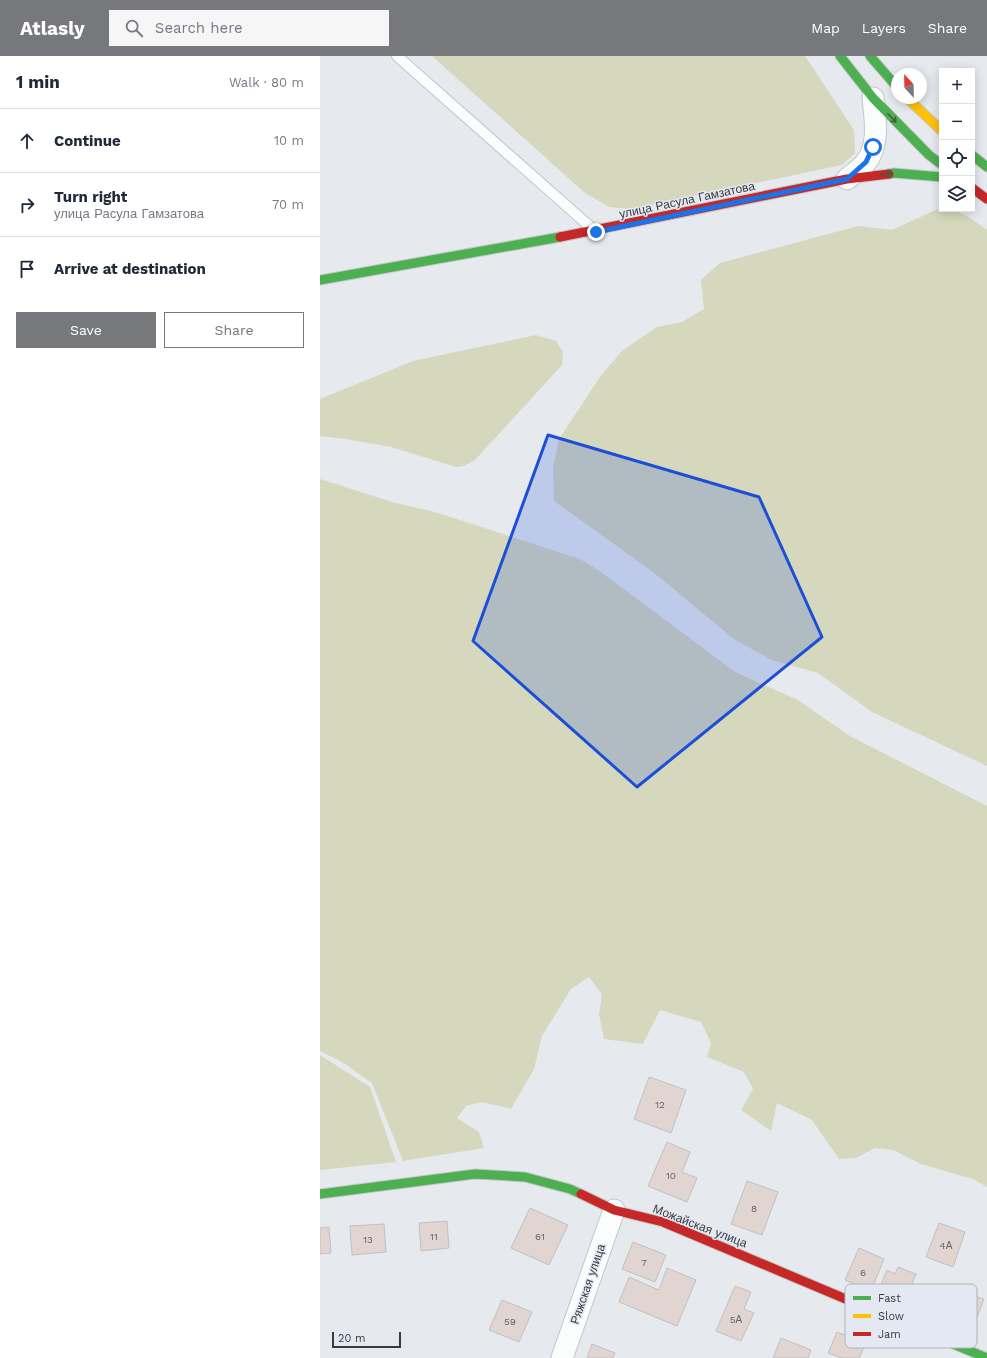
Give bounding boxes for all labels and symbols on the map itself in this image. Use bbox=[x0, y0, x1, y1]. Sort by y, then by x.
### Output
north arrow bbox=[891, 68, 927, 104]
one-way arrow bbox=[887, 113, 897, 122]
route start bbox=[864, 138, 882, 156]
one-way arrow bbox=[879, 170, 892, 178]
street label: улица Расула Гамзатова bbox=[618, 179, 756, 221]
route end bbox=[587, 223, 605, 241]
house number: 12 bbox=[655, 1099, 665, 1110]
house number: 10 bbox=[666, 1170, 676, 1181]
street label: Можайская улица bbox=[651, 1202, 749, 1251]
house number: 8 bbox=[751, 1203, 757, 1214]
house number: 11 bbox=[430, 1231, 438, 1242]
house number: 61 bbox=[535, 1231, 545, 1242]
house number: 13 bbox=[363, 1234, 373, 1245]
house number: 4А bbox=[940, 1240, 953, 1251]
street label: Ряжская улица bbox=[568, 1242, 608, 1326]
house number: 7 bbox=[641, 1257, 647, 1268]
house number: 6 bbox=[860, 1267, 866, 1278]
legend bbox=[845, 1284, 977, 1348]
text: Fast bbox=[878, 1292, 901, 1305]
text: Slow bbox=[878, 1310, 904, 1323]
house number: 5А bbox=[730, 1314, 743, 1325]
house number: 59 bbox=[504, 1316, 516, 1327]
text: Jam bbox=[878, 1328, 901, 1341]
scale bar bbox=[332, 1330, 401, 1349]

